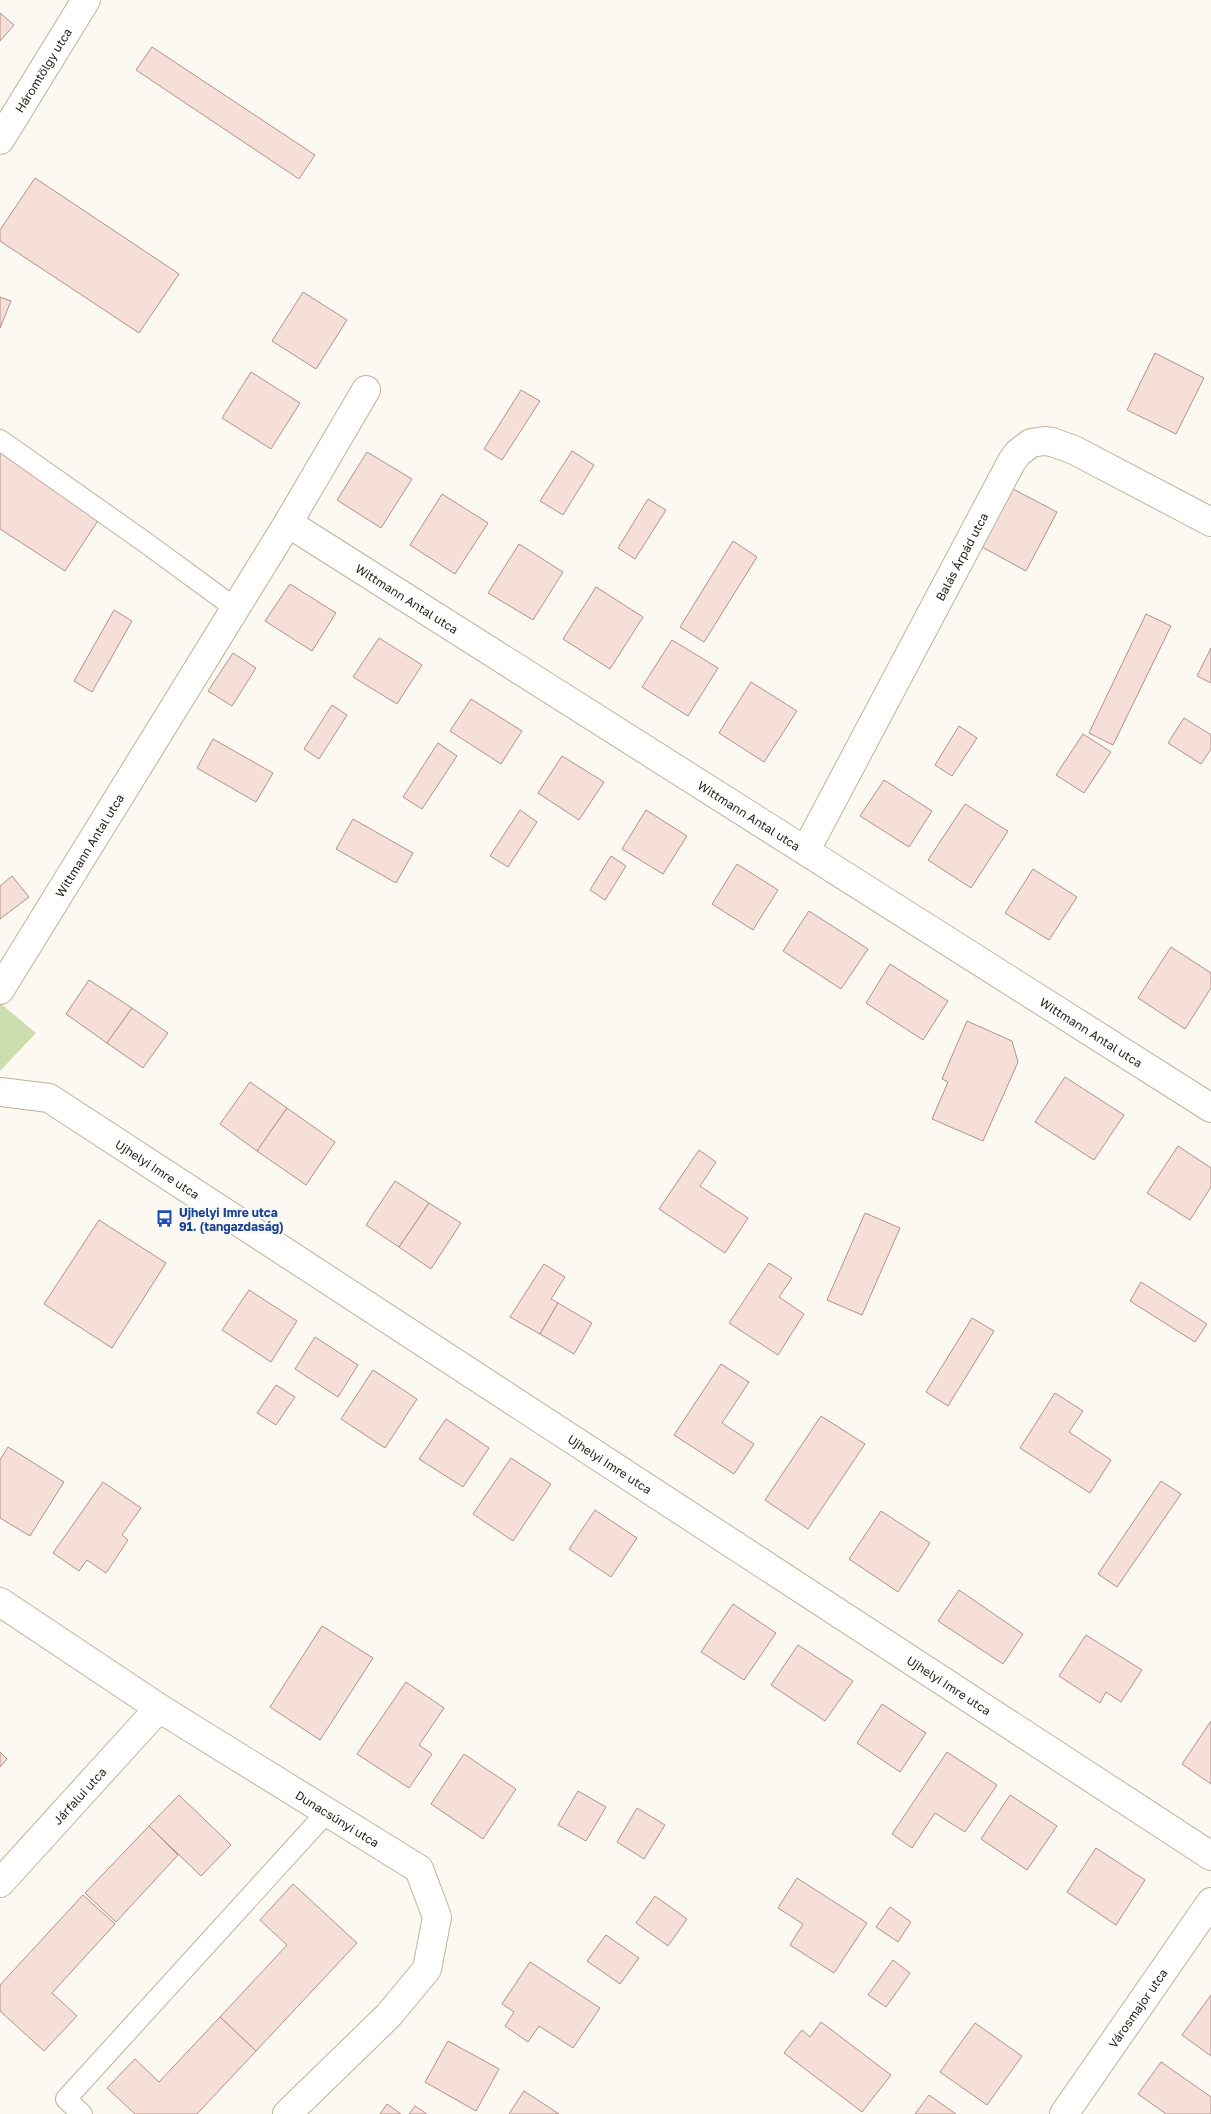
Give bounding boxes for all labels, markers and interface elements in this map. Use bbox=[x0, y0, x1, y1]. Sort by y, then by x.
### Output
street label: Háromtölgy utca bbox=[11, 25, 75, 115]
street label: Balás Árpád utca bbox=[932, 510, 991, 603]
street label: Wittmann Antal utca bbox=[353, 560, 461, 637]
street label: Wittmann Antal utca bbox=[695, 777, 803, 853]
street label: Wittmann Antal utca bbox=[52, 791, 127, 900]
street label: Wittmann Antal utca bbox=[1037, 994, 1145, 1070]
street label: Ujhelyi Imre utca bbox=[113, 1136, 202, 1202]
place label: Ujhelyi Imre utca 91. (tangazdaság) bbox=[179, 1205, 284, 1234]
bus stop icon: Ujhelyi Imre utca 91. (tangazdaság) bbox=[155, 1209, 175, 1229]
street label: Ujhelyi Imre utca bbox=[565, 1431, 655, 1497]
street label: Ujhelyi Imre utca bbox=[904, 1652, 994, 1718]
street label: Járfalui utca bbox=[50, 1764, 109, 1827]
street label: Dunacsúnyi utca bbox=[293, 1787, 382, 1850]
street label: Városmajor utca bbox=[1105, 1965, 1170, 2051]

